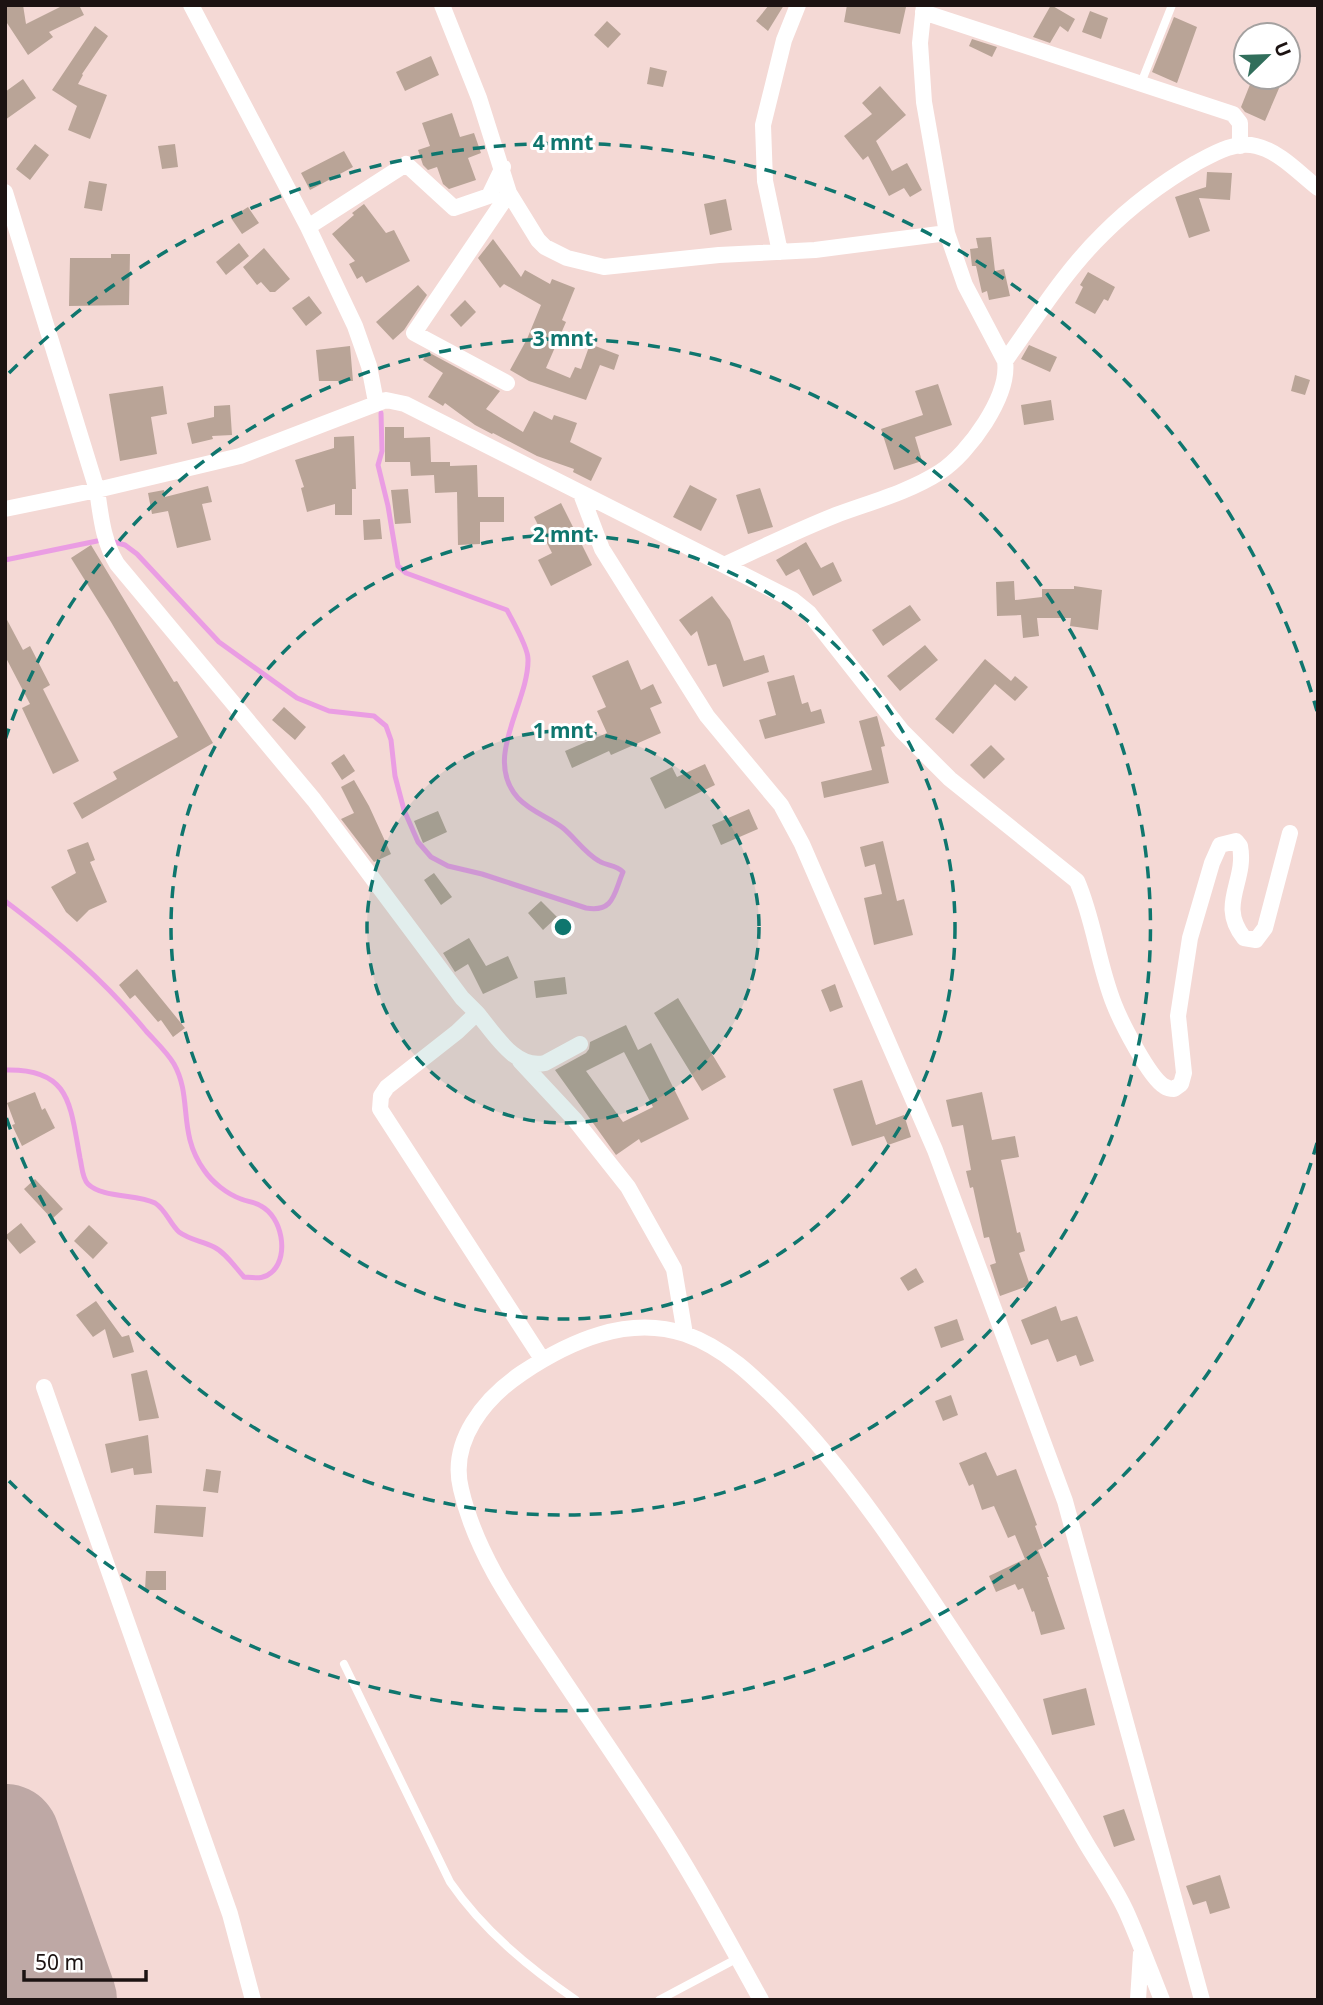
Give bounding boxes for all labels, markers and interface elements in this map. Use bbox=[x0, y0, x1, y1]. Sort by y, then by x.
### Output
north arrow bbox=[1232, 21, 1302, 91]
text: U bbox=[1268, 38, 1297, 61]
text: 4 mnt bbox=[533, 128, 593, 156]
text: 3 mnt bbox=[533, 324, 593, 352]
text: 2 mnt bbox=[533, 520, 593, 548]
text: 1 mnt bbox=[533, 716, 593, 744]
centre of rings bbox=[551, 915, 575, 939]
scale bar bbox=[24, 1938, 147, 1982]
text: 50 m bbox=[35, 1948, 84, 1976]

